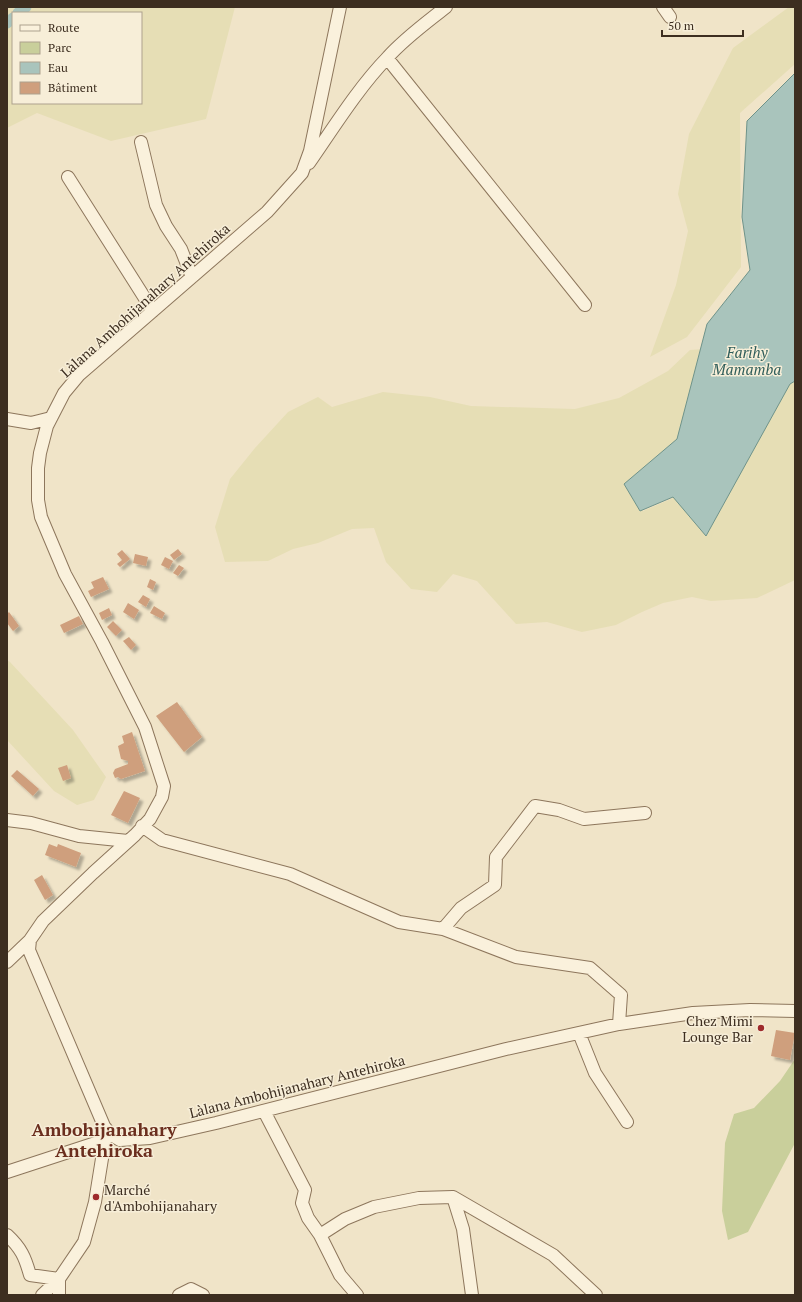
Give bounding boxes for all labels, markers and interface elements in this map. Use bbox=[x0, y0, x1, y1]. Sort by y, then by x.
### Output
legend bbox=[12, 12, 142, 104]
scale bar bbox=[662, 12, 743, 38]
text: 50 m bbox=[668, 18, 695, 33]
text: Route bbox=[48, 20, 79, 35]
text: Parc bbox=[48, 40, 72, 55]
text: Eau bbox=[48, 60, 68, 75]
text: Bâtiment bbox=[48, 80, 98, 95]
street label: Làlana Ambohijanahary Antehiroka bbox=[56, 219, 234, 381]
water label: Farihy Mamamba bbox=[712, 342, 781, 379]
place label: Chez Mimi Lounge Bar bbox=[682, 1011, 754, 1046]
marker: Chez Mimi Lounge Bar bbox=[756, 1023, 766, 1033]
street label: Làlana Ambohijanahary Antehiroka bbox=[187, 1050, 407, 1122]
district label: Ambohijanahary Antehiroka bbox=[32, 1117, 177, 1162]
place label: Marché d'Ambohijanahary bbox=[104, 1180, 218, 1215]
marker: Marché d'Ambohijanahary bbox=[91, 1192, 101, 1202]

